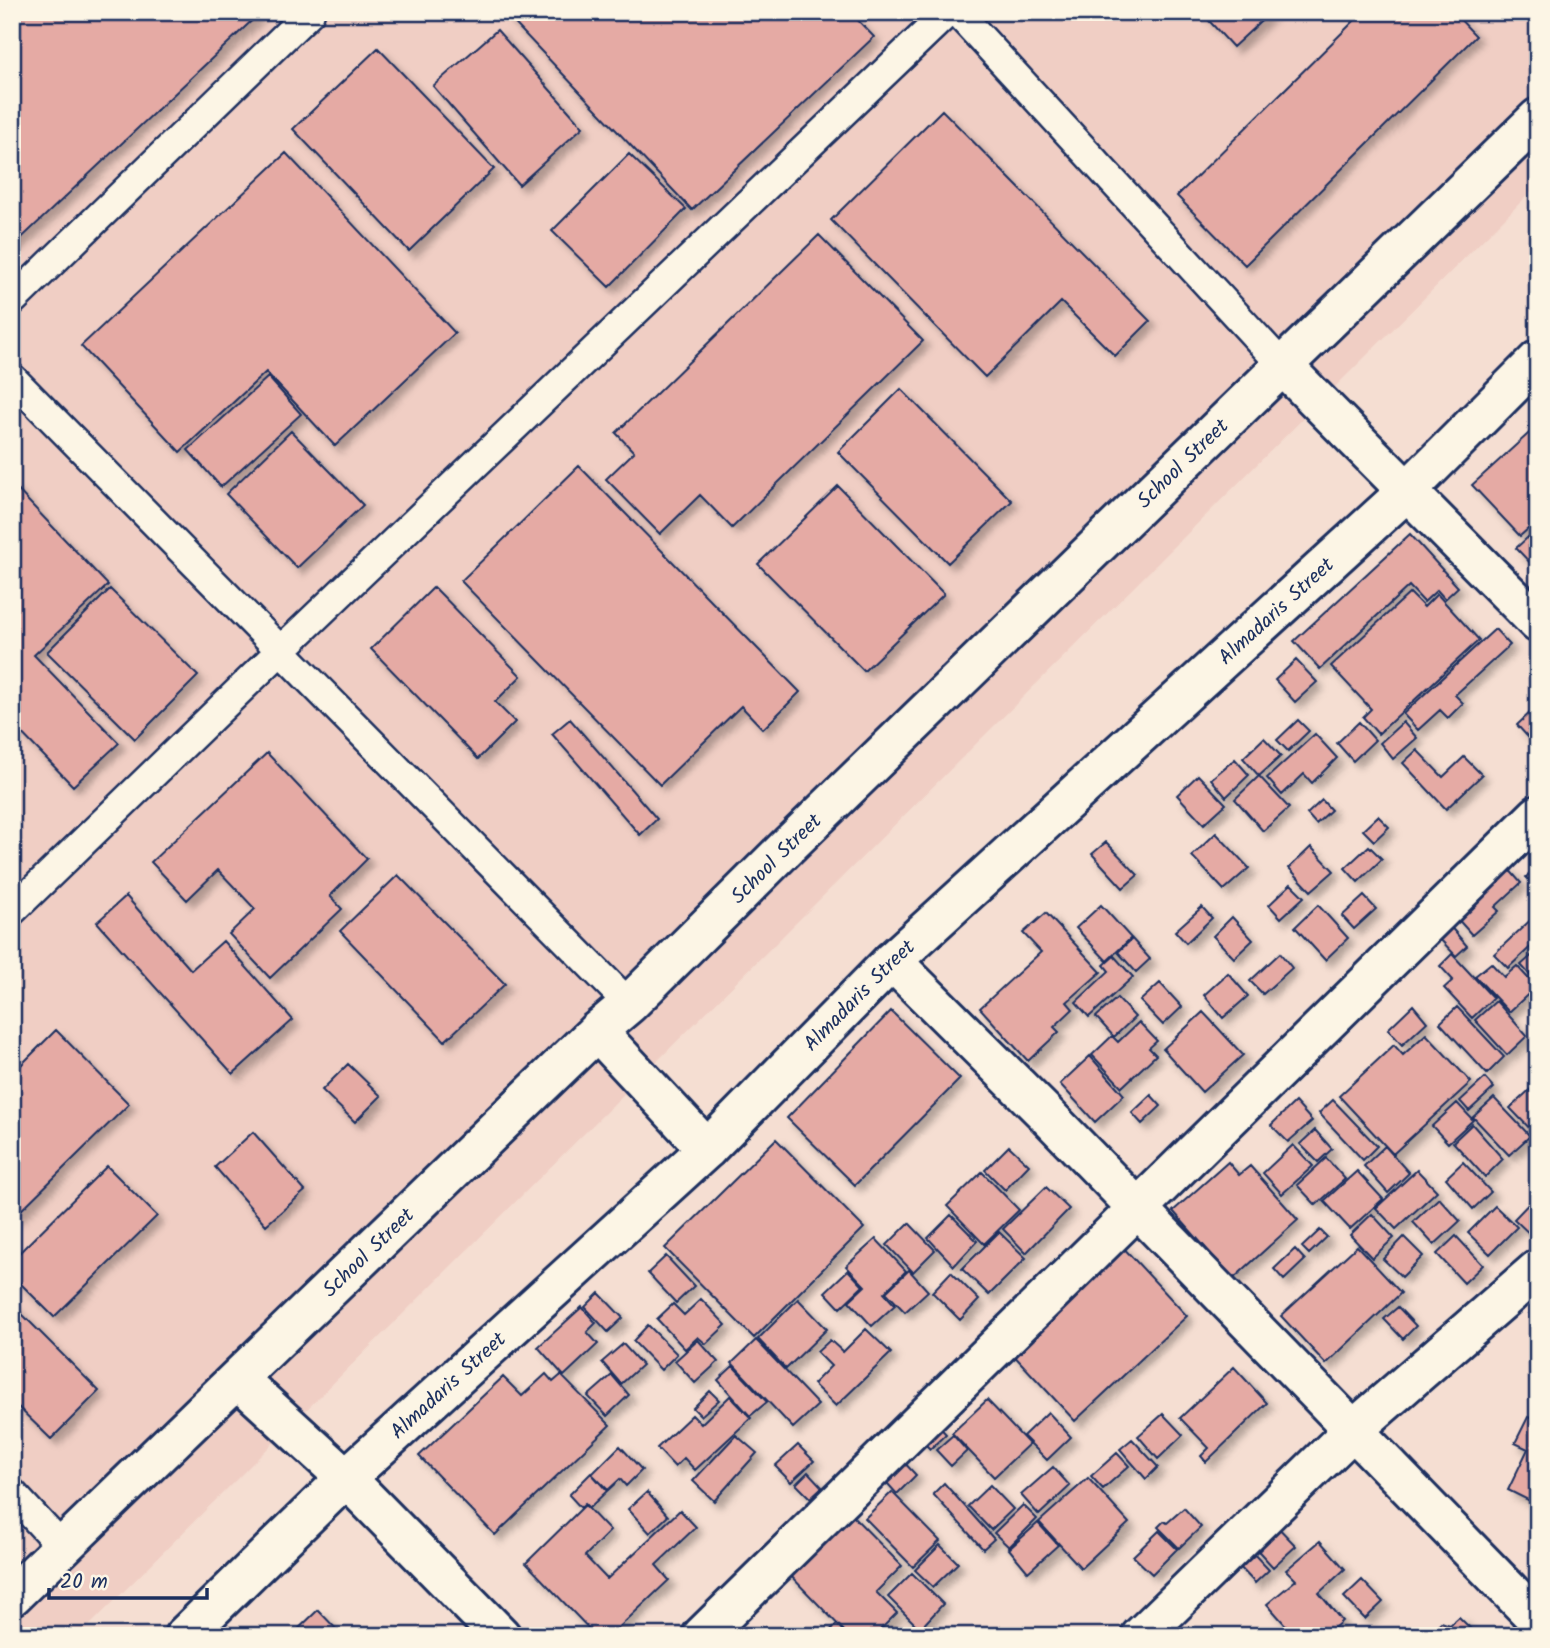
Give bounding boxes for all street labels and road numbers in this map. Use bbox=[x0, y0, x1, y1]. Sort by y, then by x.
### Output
street label: School Street bbox=[1130, 411, 1238, 517]
street label: Almadaris Street bbox=[1211, 549, 1343, 674]
street label: School Street bbox=[723, 806, 831, 912]
street label: Almadaris Street bbox=[796, 932, 924, 1060]
street label: School Street bbox=[315, 1200, 424, 1306]
street label: Almadaris Street bbox=[383, 1324, 515, 1448]

